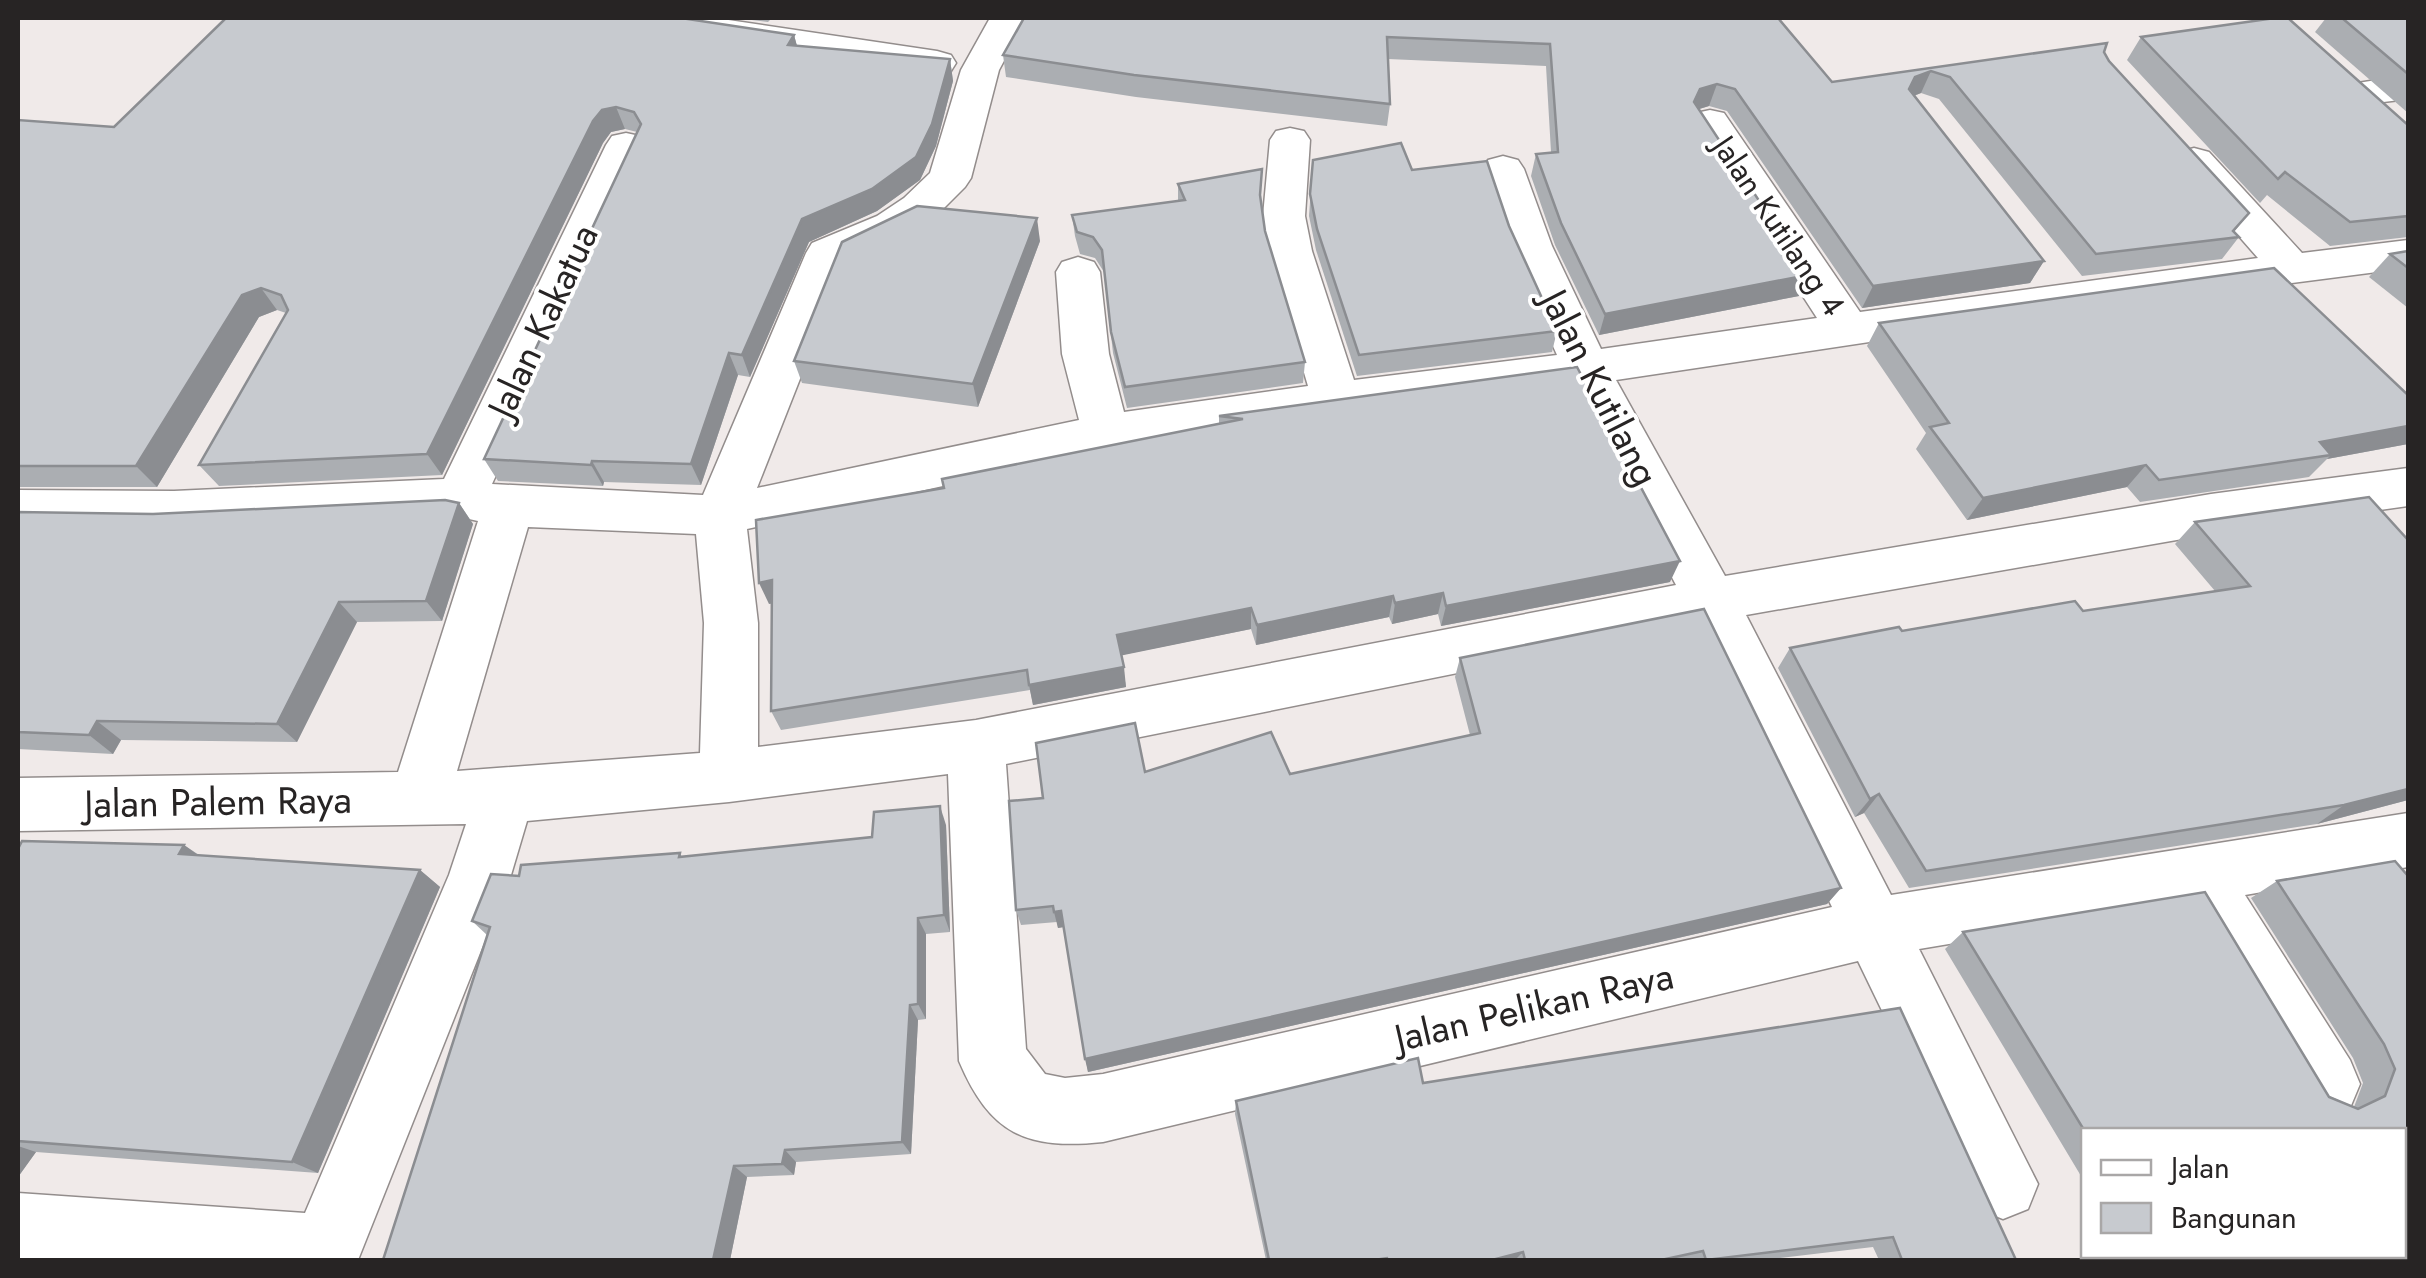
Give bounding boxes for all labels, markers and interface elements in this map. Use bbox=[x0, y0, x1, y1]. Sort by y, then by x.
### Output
street label: Jalan Kutilang 4 bbox=[1699, 124, 1856, 325]
street label: Jalan Kakatua bbox=[472, 215, 611, 431]
street label: Jalan Kutilang bbox=[1525, 276, 1673, 495]
street label: Jalan Palem Raya bbox=[79, 772, 352, 831]
street label: Jalan Pelikan Raya bbox=[1384, 948, 1679, 1066]
legend bbox=[2081, 1128, 2406, 1258]
text: Jalan bbox=[2167, 1146, 2230, 1189]
text: Bangunan bbox=[2171, 1196, 2297, 1239]

